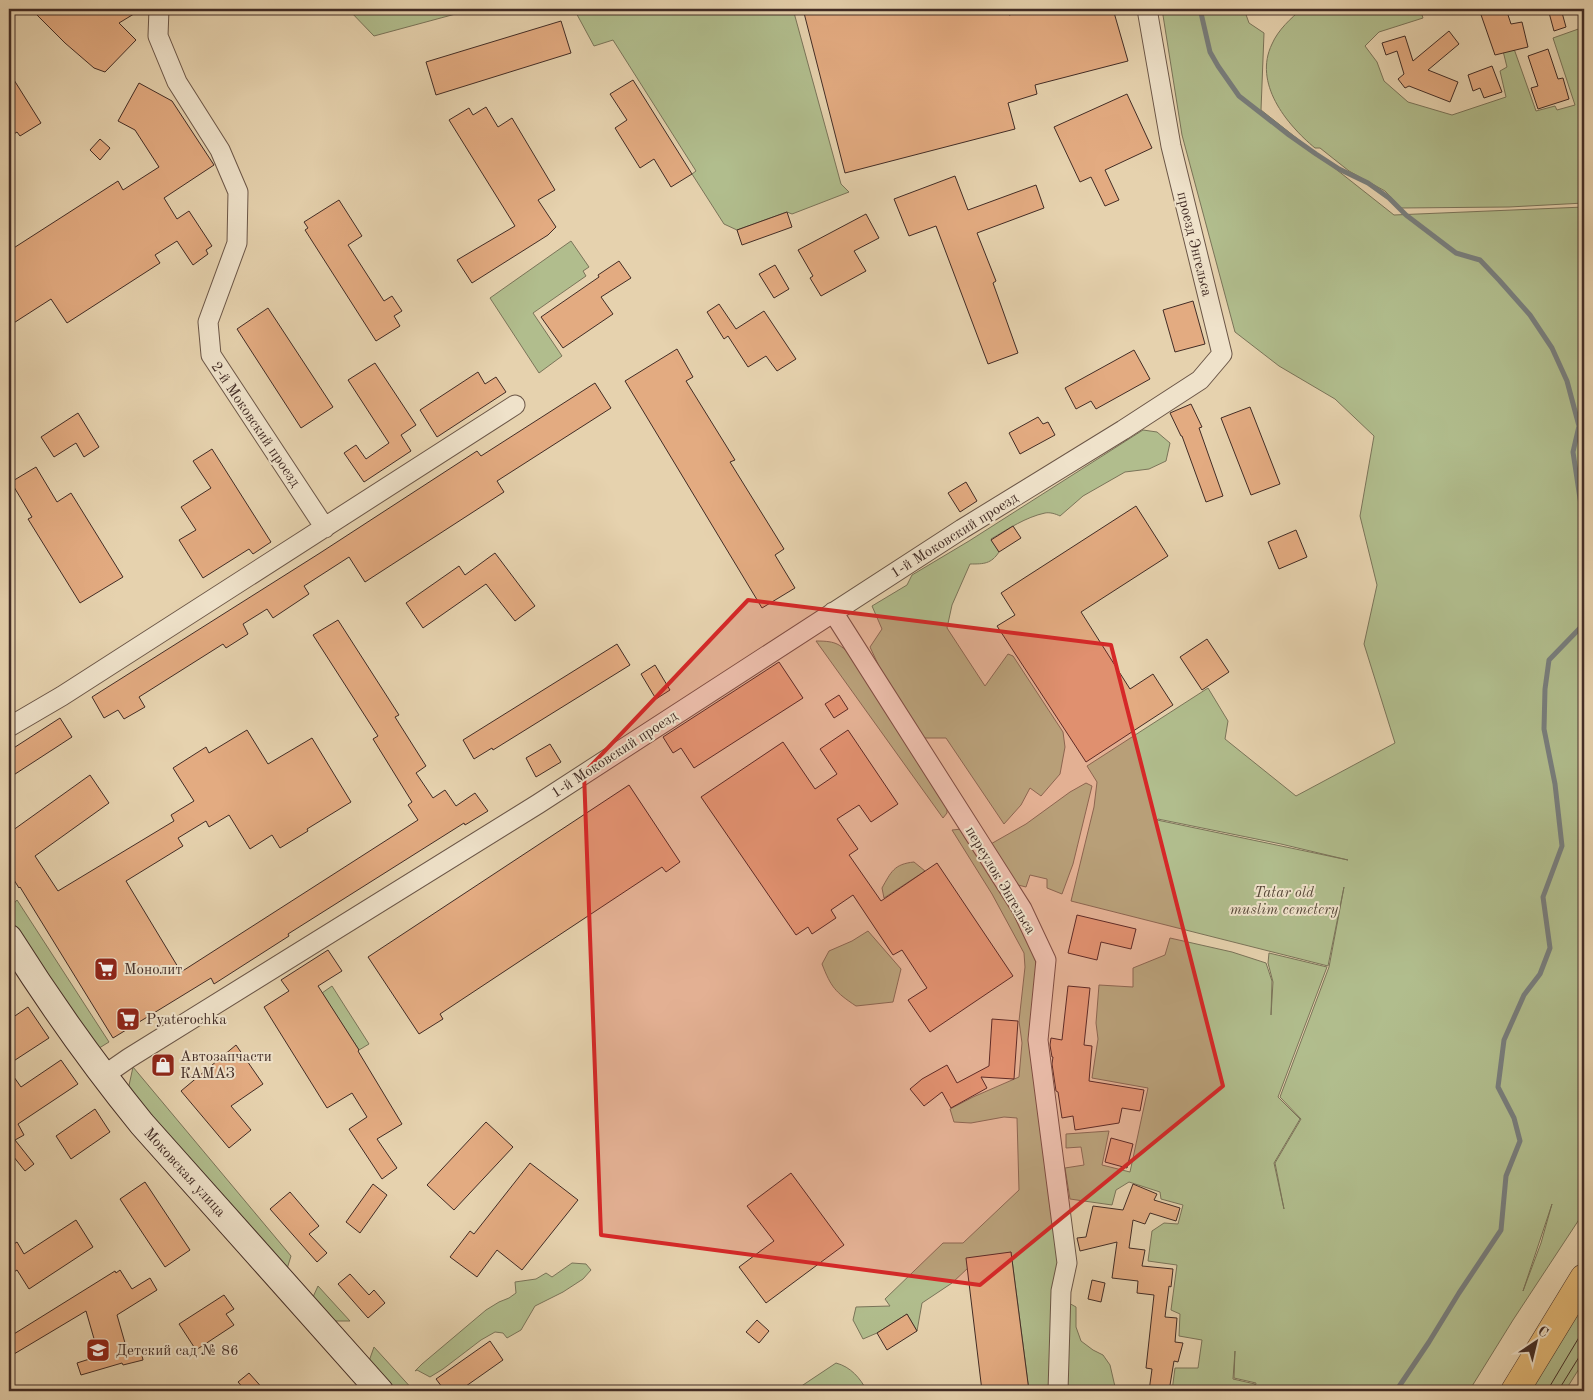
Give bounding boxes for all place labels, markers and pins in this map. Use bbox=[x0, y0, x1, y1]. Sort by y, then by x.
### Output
supermarket icon: Монолит bbox=[93, 956, 119, 982]
place label: Монолит bbox=[124, 963, 182, 978]
supermarket icon: Pyaterochka bbox=[115, 1006, 141, 1032]
place label: Pyaterochka bbox=[146, 1013, 227, 1028]
place label: Автозапчасти КАМАЗ bbox=[180, 1050, 272, 1082]
shop icon: Автозапчасти КАМАЗ bbox=[150, 1052, 176, 1078]
school or university icon: Детский сад № 86 bbox=[85, 1337, 111, 1363]
place label: Детский сад № 86 bbox=[116, 1344, 239, 1359]

